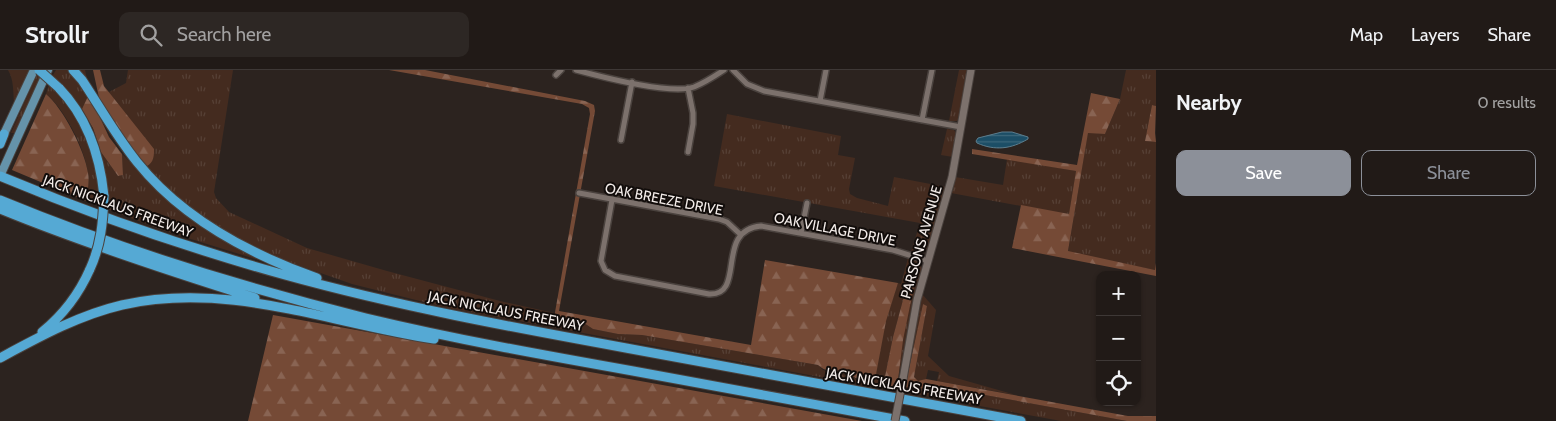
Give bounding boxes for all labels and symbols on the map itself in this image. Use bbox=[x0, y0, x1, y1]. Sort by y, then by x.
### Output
street label: JACK NICKLAUS FREEWAY bbox=[40, 170, 196, 242]
street label: OAK BREEZE DRIVE bbox=[604, 179, 725, 219]
street label: PARSONS AVENUE bbox=[896, 183, 946, 301]
street label: OAK VILLAGE DRIVE bbox=[773, 208, 898, 250]
street label: JACK NICKLAUS FREEWAY bbox=[426, 287, 586, 335]
street label: JACK NICKLAUS FREEWAY bbox=[824, 363, 985, 409]

